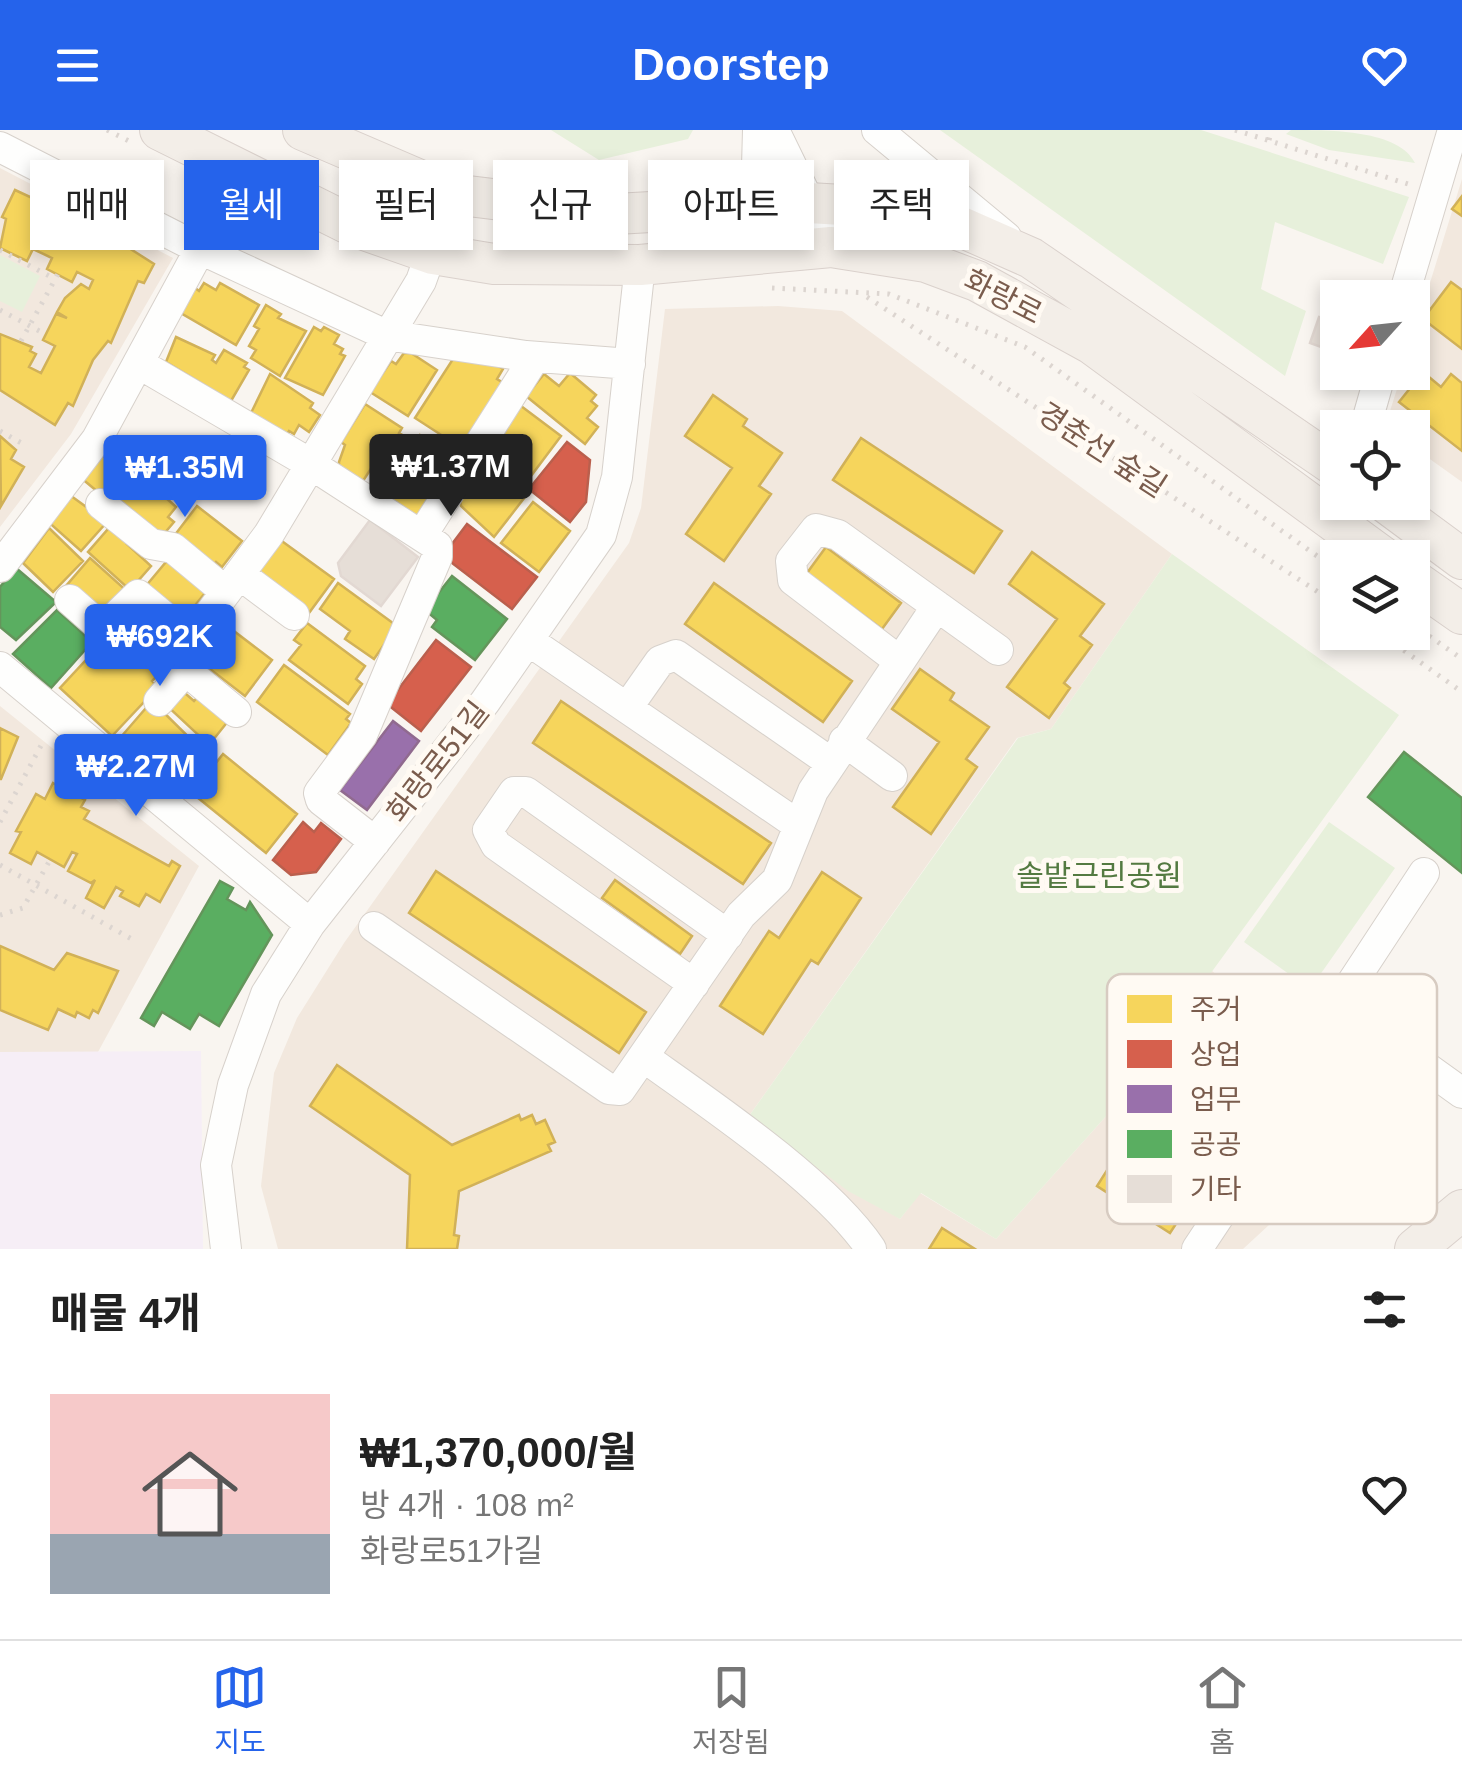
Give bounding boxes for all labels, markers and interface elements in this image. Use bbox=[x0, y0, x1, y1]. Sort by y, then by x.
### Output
icon: menu bbox=[50, 38, 105, 93]
icon: heart bbox=[1357, 38, 1412, 93]
text: Doorstep bbox=[632, 39, 830, 90]
chip: 매매 bbox=[30, 160, 164, 250]
chip: 월세 bbox=[184, 160, 319, 250]
chip: 필터 bbox=[339, 160, 473, 250]
chip: 신규 bbox=[493, 160, 628, 250]
chip: 아파트 bbox=[648, 160, 814, 250]
chip: 주택 bbox=[834, 160, 969, 250]
street label: 화랑로 bbox=[959, 263, 1048, 330]
north arrow bbox=[1320, 280, 1430, 390]
map controls bbox=[1320, 280, 1430, 650]
street label: 경춘선 숲길 bbox=[1032, 396, 1173, 503]
button: locate bbox=[1320, 410, 1430, 520]
pin: ₩1.37M bbox=[370, 434, 532, 519]
pin: ₩1.35M bbox=[104, 435, 266, 520]
text: ₩1.37M bbox=[391, 448, 511, 484]
text: ₩1.35M bbox=[125, 449, 245, 485]
button: layers bbox=[1320, 540, 1430, 650]
pin: ₩692K bbox=[90, 604, 230, 689]
text: ₩692K bbox=[107, 618, 213, 654]
street label: 화랑로51길 bbox=[380, 695, 495, 829]
pin: ₩2.27M bbox=[55, 734, 217, 819]
text: ₩2.27M bbox=[76, 748, 196, 784]
park label: 솔밭근린공원 bbox=[1016, 859, 1182, 892]
legend bbox=[1107, 974, 1437, 1224]
text: 주거 bbox=[1190, 994, 1242, 1025]
text: 상업 bbox=[1190, 1039, 1242, 1070]
text: 업무 bbox=[1190, 1084, 1242, 1115]
text: 공공 bbox=[1190, 1129, 1242, 1160]
text: 기타 bbox=[1190, 1174, 1242, 1205]
icon: filters bbox=[1357, 1282, 1412, 1337]
text: 매물 4개 bbox=[50, 1290, 201, 1337]
text: ₩1,370,000/월 bbox=[360, 1429, 637, 1476]
icon: home bbox=[130, 1434, 250, 1554]
icon: heart bbox=[1357, 1467, 1412, 1522]
text: 방 4개 · 108 m² bbox=[360, 1487, 574, 1523]
text: 화랑로51가길 bbox=[360, 1533, 543, 1569]
tab: 지도 bbox=[212, 1660, 267, 1760]
tab: 저장됨 bbox=[692, 1660, 770, 1760]
tab: 홈 bbox=[1195, 1660, 1250, 1760]

